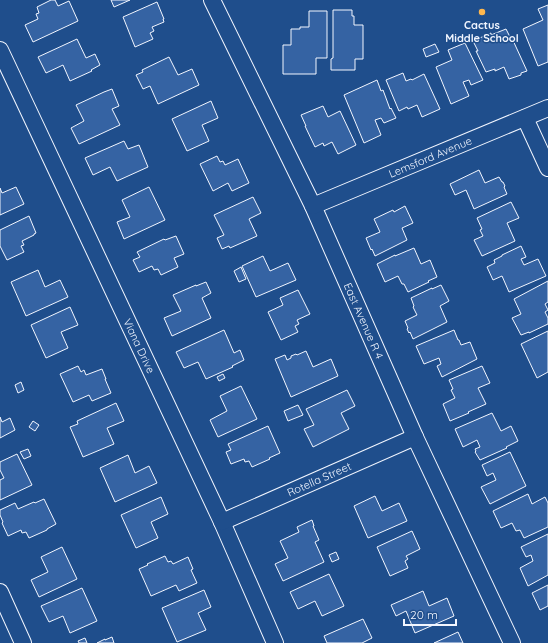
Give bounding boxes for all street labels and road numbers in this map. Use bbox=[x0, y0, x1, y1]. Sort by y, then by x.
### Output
street label: Lemsford Avenue bbox=[387, 134, 474, 181]
street label: East Avenue R 4 bbox=[341, 281, 387, 361]
street label: Viana Drive bbox=[120, 316, 158, 376]
street label: Rotella Street bbox=[285, 459, 354, 500]

